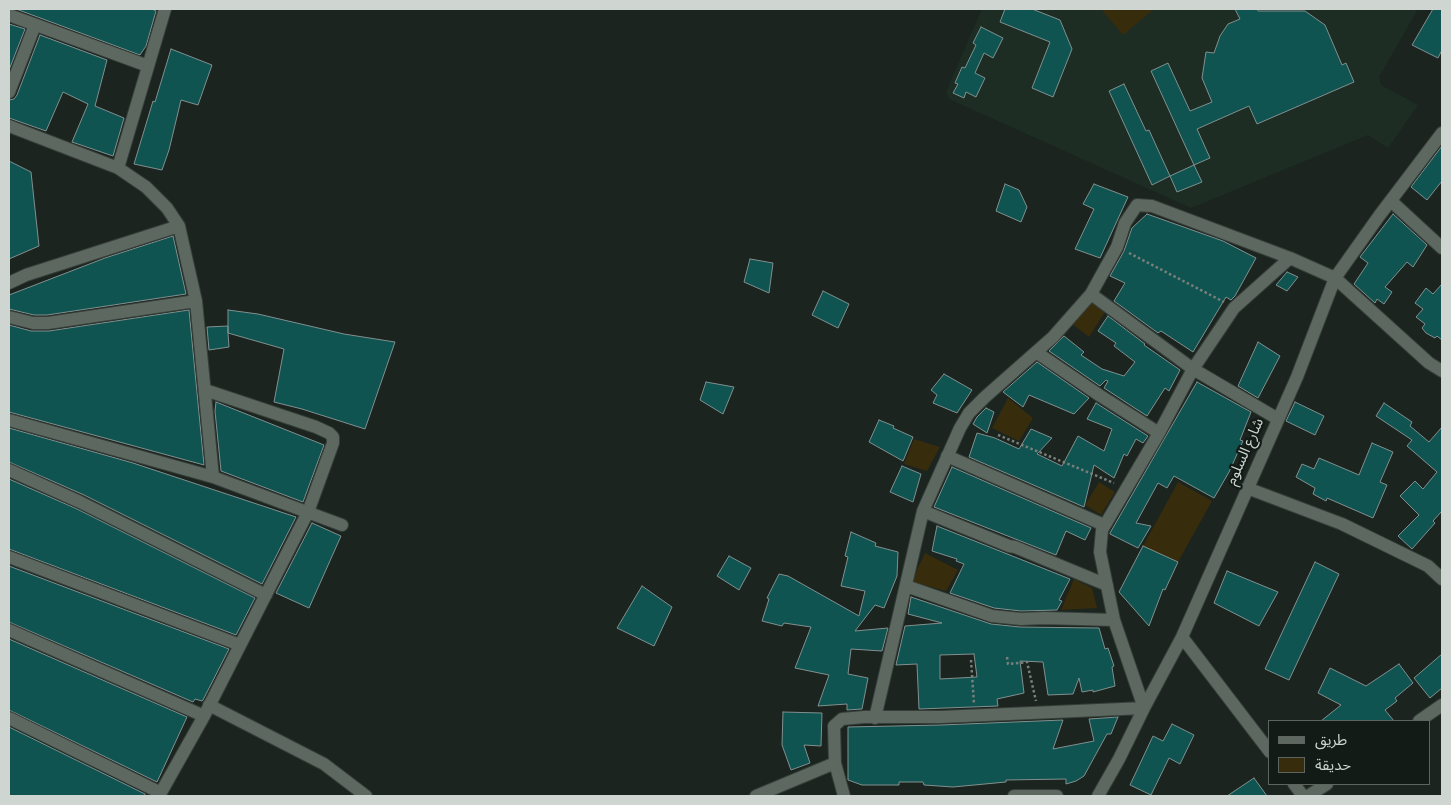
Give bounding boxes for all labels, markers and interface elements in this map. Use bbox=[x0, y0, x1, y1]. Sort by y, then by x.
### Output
street label: شارع السلوم bbox=[1223, 416, 1269, 488]
legend bbox=[1268, 720, 1431, 785]
text: طريق bbox=[1315, 730, 1347, 751]
text: حديقة bbox=[1315, 755, 1351, 776]

